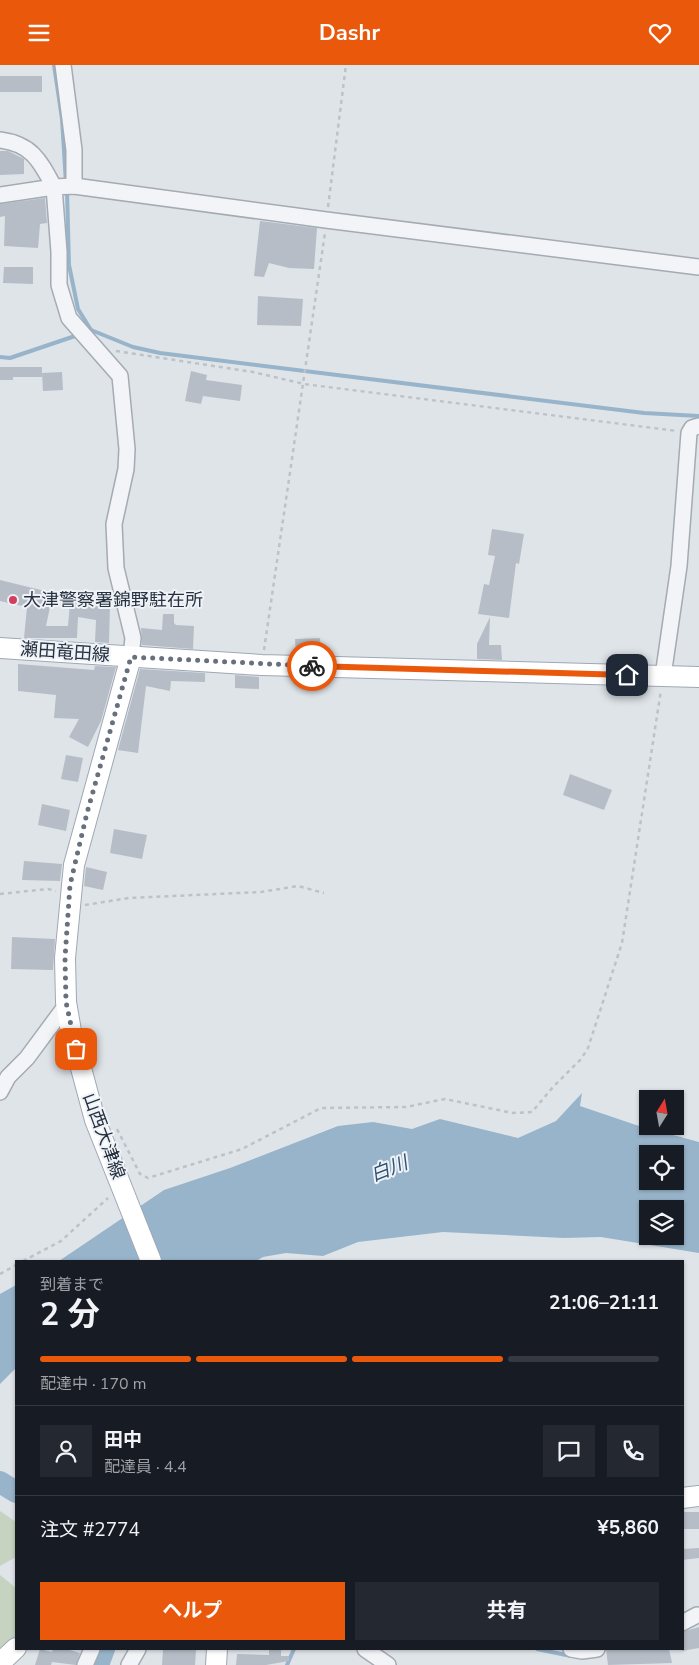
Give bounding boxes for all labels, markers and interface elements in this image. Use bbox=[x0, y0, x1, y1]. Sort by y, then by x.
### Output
text: Dashr bbox=[319, 18, 380, 48]
icon: menu bbox=[25, 19, 53, 47]
icon: heart bbox=[646, 19, 674, 47]
place label: 大津警察署錦野駐在所 bbox=[23, 588, 203, 612]
marker: 大津警察署錦野駐在所 bbox=[7, 594, 19, 606]
street label: 瀬田竜田線 bbox=[19, 637, 111, 667]
courier bbox=[287, 641, 337, 691]
icon: bike bbox=[298, 652, 326, 680]
pin bbox=[606, 654, 648, 696]
icon: home bbox=[613, 661, 641, 689]
pin bbox=[55, 1028, 97, 1070]
icon: bag bbox=[62, 1035, 90, 1063]
street label: 山西大津線 bbox=[77, 1090, 131, 1182]
north arrow bbox=[639, 1090, 684, 1135]
map controls bbox=[639, 1090, 684, 1245]
button: locate bbox=[639, 1145, 684, 1190]
water label: 白川 bbox=[367, 1149, 413, 1188]
button: layers bbox=[639, 1200, 684, 1245]
text: 到着まで bbox=[40, 1274, 104, 1296]
text: 21:06–21:11 bbox=[549, 1290, 659, 1316]
text: 2 分 bbox=[40, 1293, 100, 1336]
text: 配達中 · 170 m bbox=[40, 1373, 146, 1395]
button: person bbox=[40, 1425, 92, 1477]
button: chat bbox=[543, 1425, 595, 1477]
button: phone bbox=[607, 1425, 659, 1477]
text: 田中 bbox=[104, 1427, 142, 1453]
text: 配達員 · 4.4 bbox=[104, 1456, 187, 1478]
text: ¥5,860 bbox=[597, 1515, 659, 1541]
text: 注文 #2774 bbox=[40, 1517, 140, 1543]
button: ヘルプ bbox=[40, 1582, 345, 1640]
button: 共有 bbox=[355, 1582, 659, 1640]

